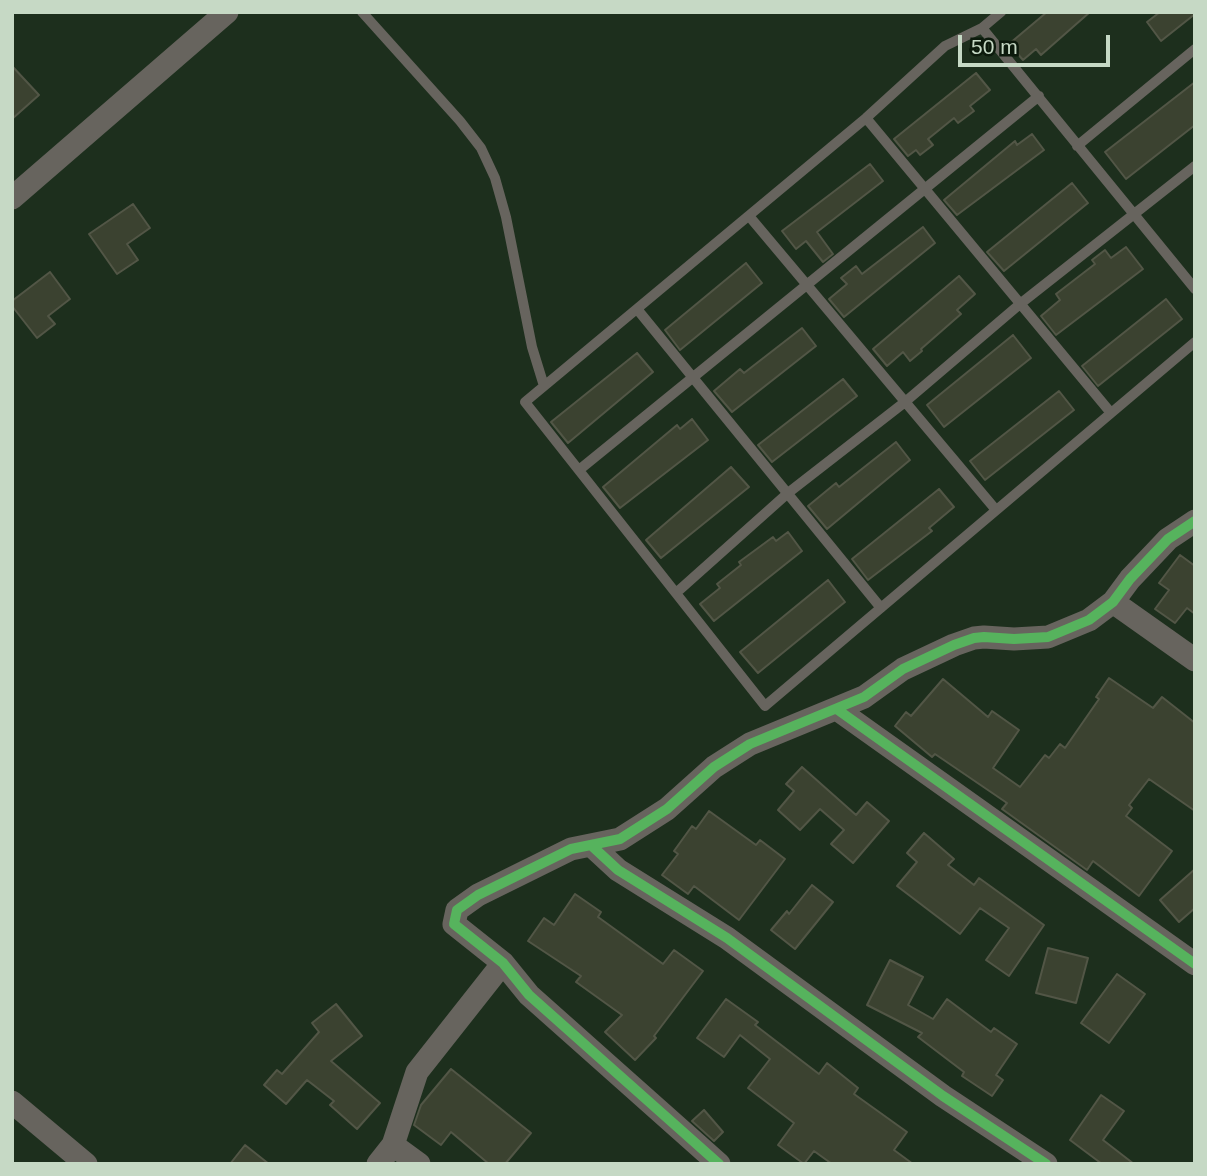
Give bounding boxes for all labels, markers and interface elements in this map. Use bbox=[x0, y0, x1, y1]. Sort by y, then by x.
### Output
scale bar bbox=[962, 21, 1114, 65]
text: 50 m bbox=[971, 35, 1018, 58]

